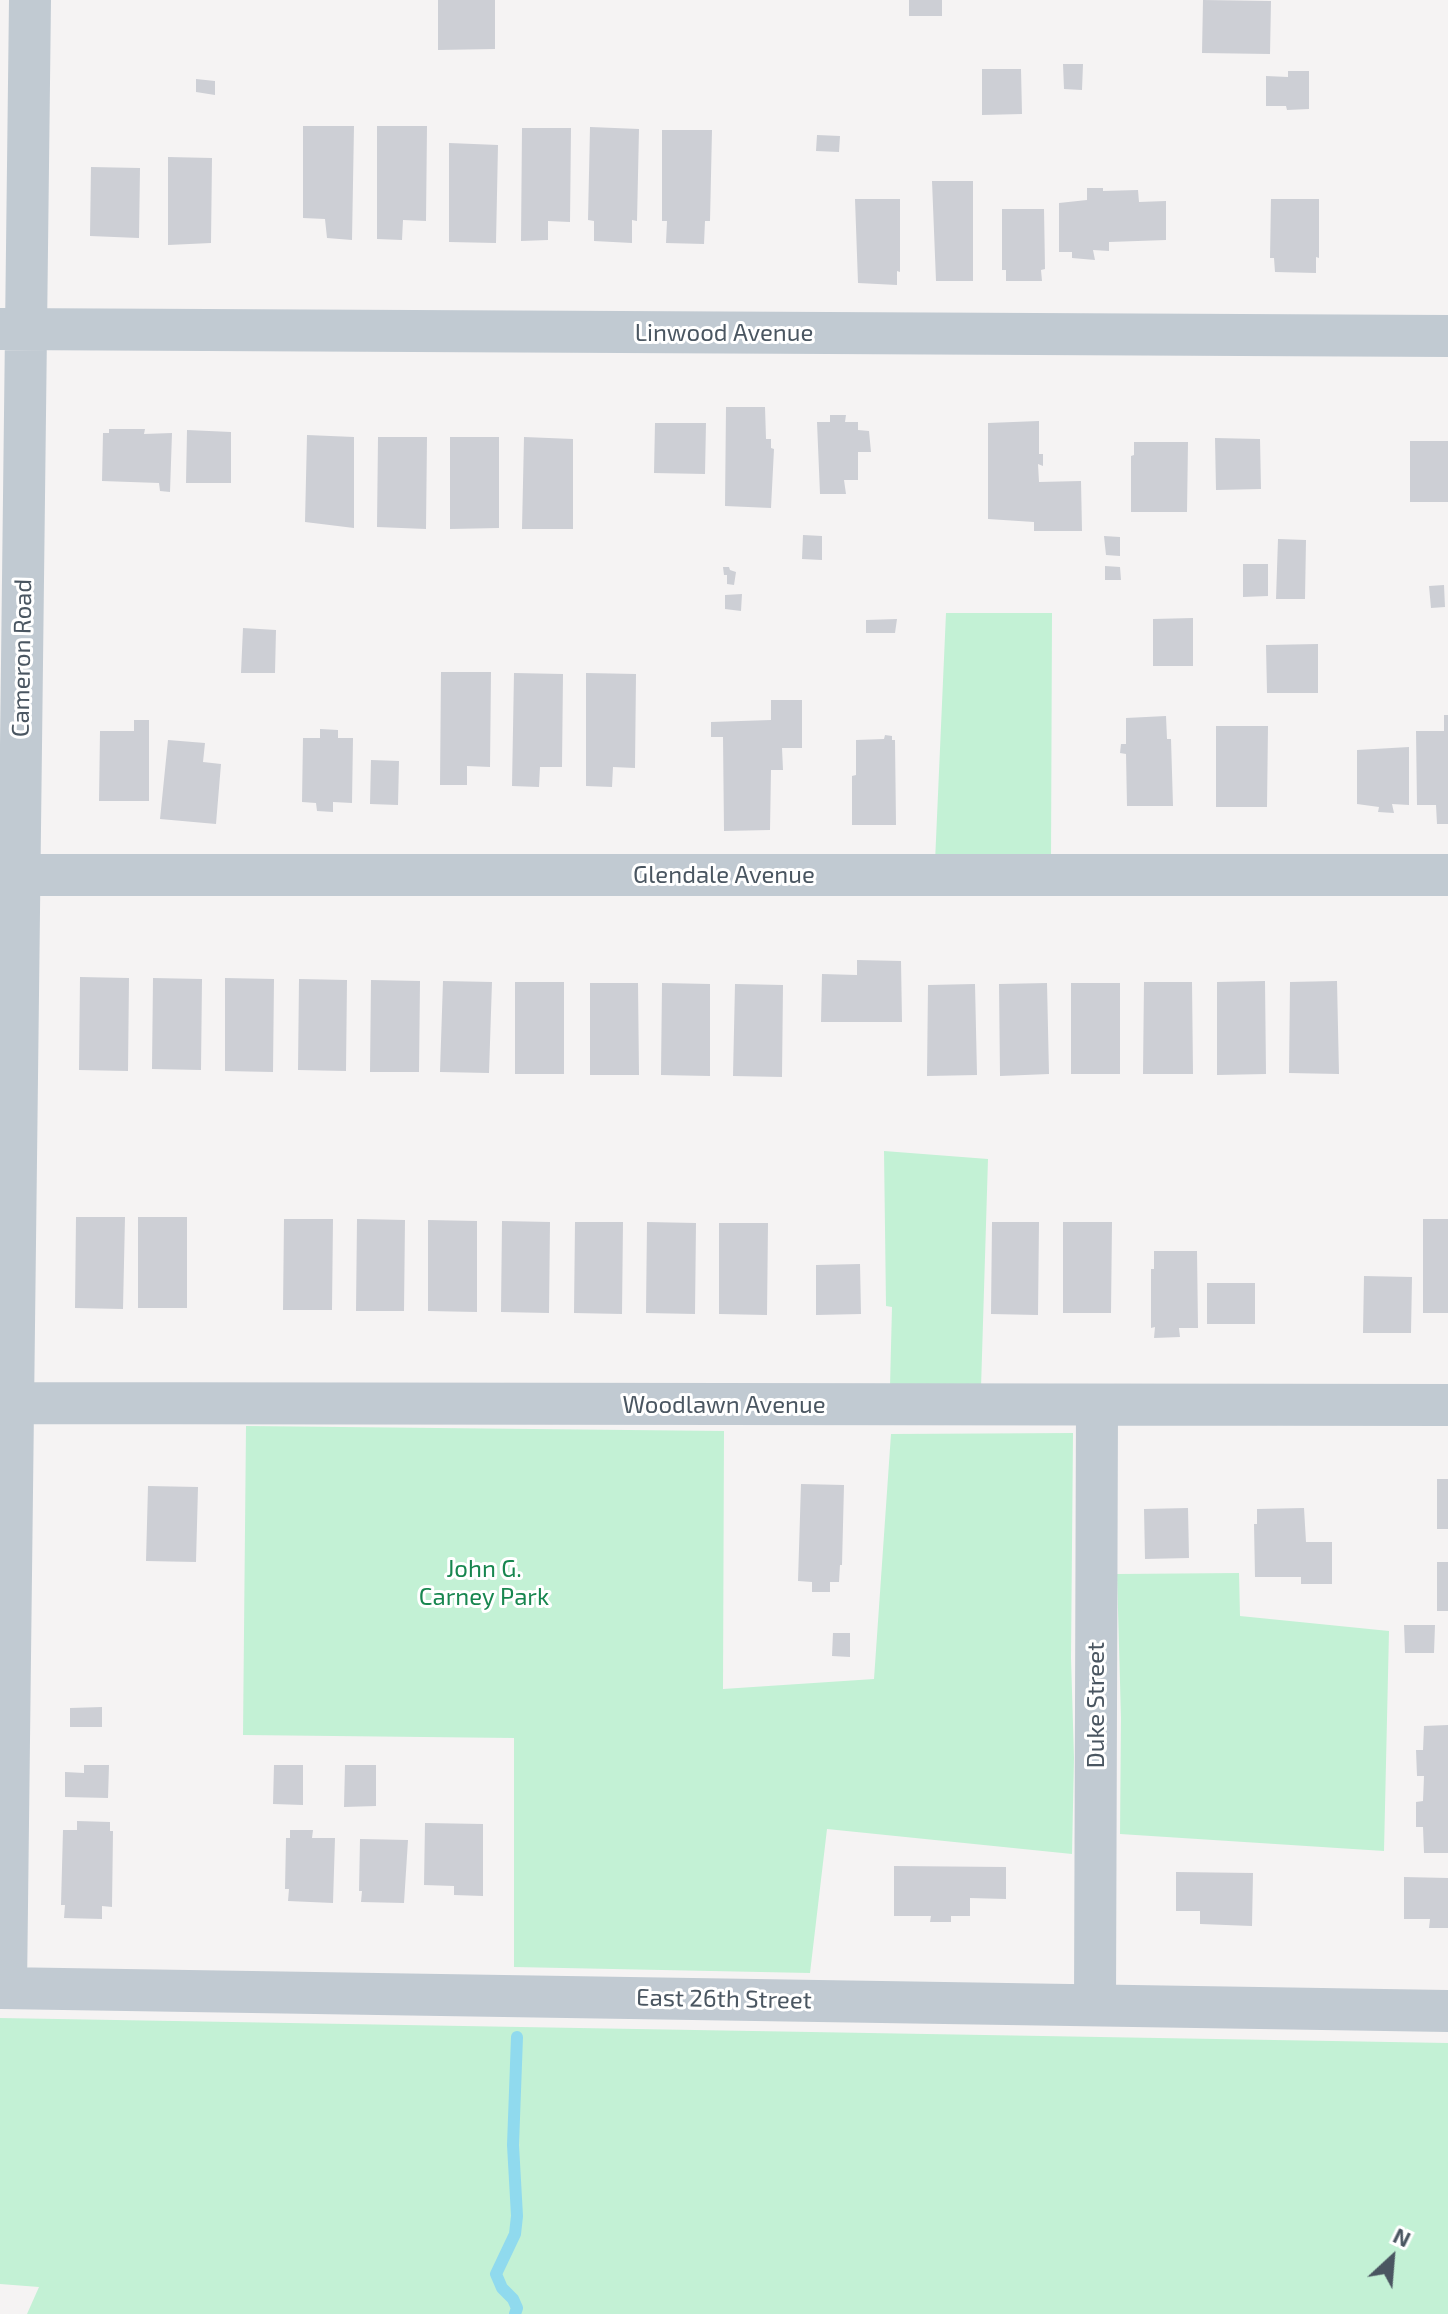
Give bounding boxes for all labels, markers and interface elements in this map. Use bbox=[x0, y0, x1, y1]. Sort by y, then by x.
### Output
street label: Linwood Avenue bbox=[635, 319, 813, 347]
street label: Cameron Road bbox=[6, 579, 38, 737]
street label: Glendale Avenue bbox=[633, 861, 815, 889]
street label: Woodlawn Avenue bbox=[622, 1391, 826, 1419]
park label: John G. Carney Park bbox=[419, 1555, 549, 1611]
street label: Duke Street bbox=[1082, 1642, 1110, 1768]
street label: East 26th Street bbox=[636, 1983, 812, 2015]
north arrow bbox=[1352, 2218, 1432, 2298]
text: N bbox=[1390, 2221, 1415, 2252]

